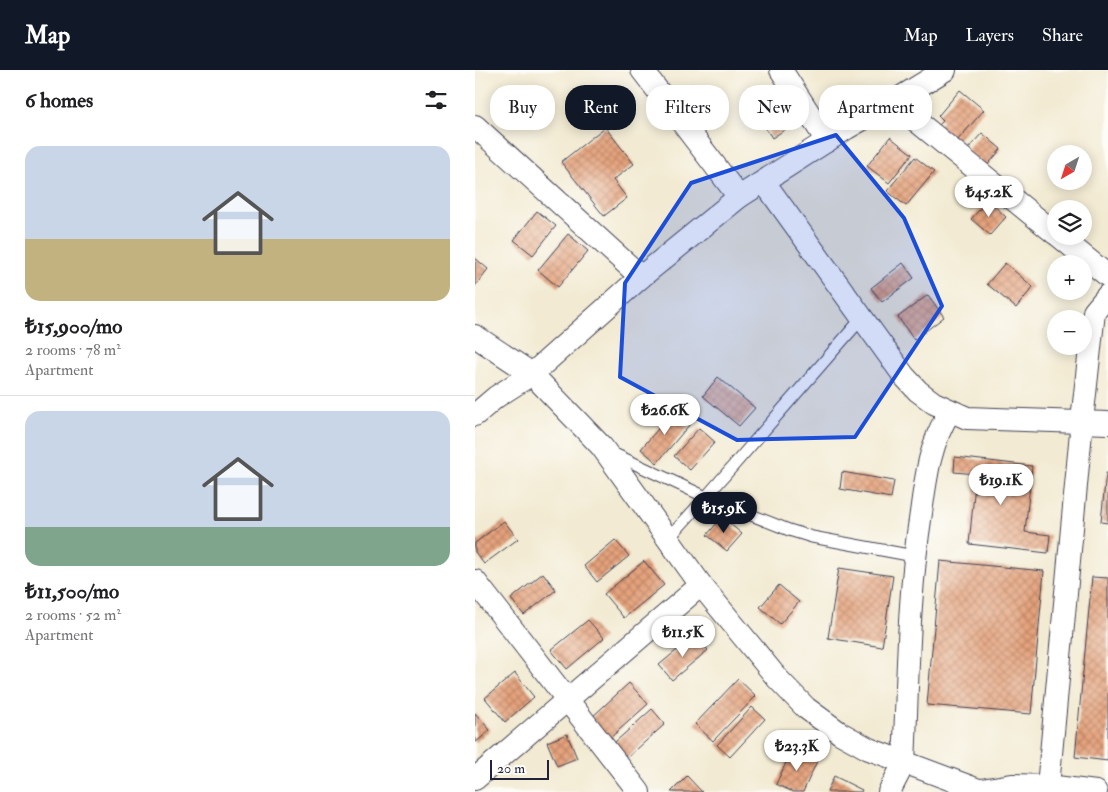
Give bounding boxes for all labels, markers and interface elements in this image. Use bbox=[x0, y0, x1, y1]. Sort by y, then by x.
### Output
text: Map bbox=[25, 20, 70, 51]
text: Map bbox=[904, 24, 938, 47]
text: Layers bbox=[966, 24, 1014, 47]
text: Share bbox=[1042, 24, 1083, 47]
chip: Buy bbox=[490, 85, 555, 130]
chip: Rent bbox=[565, 85, 636, 130]
chip: Filters bbox=[646, 85, 729, 130]
chip: New bbox=[739, 85, 809, 130]
chip: Apartment bbox=[819, 85, 932, 130]
icon: filters bbox=[422, 86, 450, 114]
text: 6 homes bbox=[25, 87, 93, 114]
north arrow bbox=[1047, 145, 1093, 190]
map controls bbox=[1047, 145, 1092, 355]
pin: ₺45.2K bbox=[948, 176, 1030, 218]
icon: home bbox=[193, 178, 283, 268]
text: ₺45.2K bbox=[966, 182, 1012, 202]
button: layers bbox=[1047, 200, 1092, 245]
button: + bbox=[1047, 255, 1092, 300]
button: − bbox=[1047, 310, 1092, 355]
text: ₺15,900/mo bbox=[25, 313, 122, 340]
text: 2 rooms · 78 m² bbox=[25, 340, 121, 360]
text: Apartment bbox=[25, 360, 93, 380]
pin: ₺26.6K bbox=[624, 394, 706, 436]
text: ₺26.6K bbox=[641, 400, 689, 420]
icon: home bbox=[193, 444, 283, 534]
pin: ₺19.1K bbox=[960, 464, 1042, 506]
text: ₺19.1K bbox=[980, 470, 1023, 490]
pin: ₺15.9K bbox=[683, 492, 765, 534]
text: ₺15.9K bbox=[702, 498, 746, 518]
text: ₺11,500/mo bbox=[25, 578, 119, 605]
text: 2 rooms · 52 m² bbox=[25, 605, 121, 625]
pin: ₺11.5K bbox=[642, 616, 724, 658]
text: ₺11.5K bbox=[662, 622, 704, 642]
text: Apartment bbox=[25, 625, 93, 645]
pin: ₺23.3K bbox=[756, 730, 838, 772]
text: ₺23.3K bbox=[775, 736, 819, 756]
scale bar bbox=[490, 757, 549, 780]
text: 20 m bbox=[497, 760, 525, 777]

